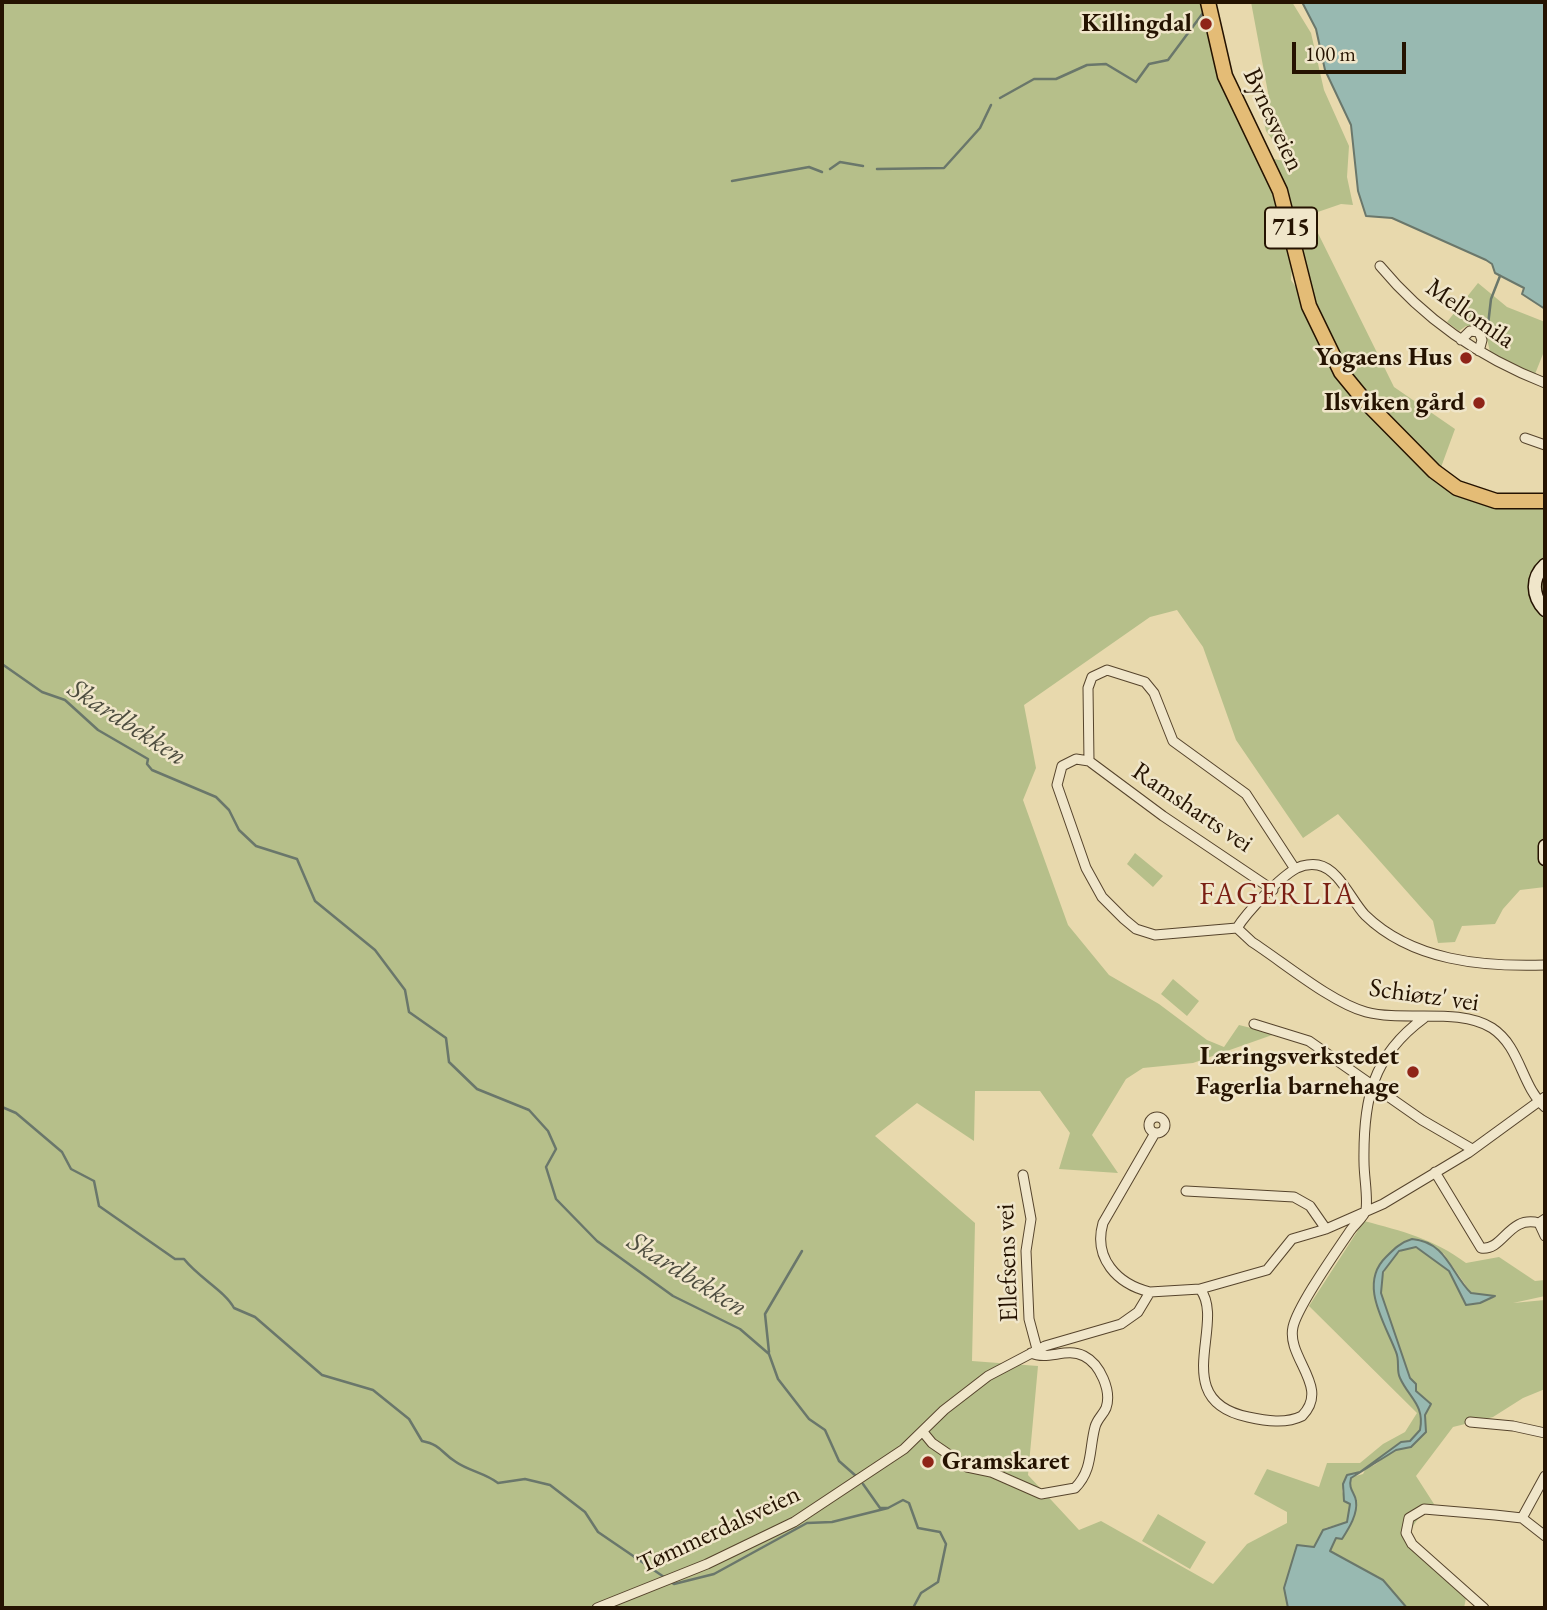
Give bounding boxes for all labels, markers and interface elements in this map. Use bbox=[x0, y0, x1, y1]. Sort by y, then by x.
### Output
place label: Killingdal bbox=[1081, 8, 1192, 40]
marker: Killingdal bbox=[1198, 16, 1214, 32]
scale bar bbox=[1295, 28, 1409, 72]
text: 100 m bbox=[1305, 40, 1356, 67]
street label: Bynesveien bbox=[1236, 64, 1310, 176]
road number: 715 bbox=[1265, 208, 1317, 248]
street label: Mellomila bbox=[1419, 272, 1521, 356]
place label: Yogaens Hus bbox=[1315, 342, 1452, 374]
marker: Yogaens Hus bbox=[1458, 350, 1474, 366]
place label: Ilsviken gård bbox=[1324, 387, 1465, 419]
marker: Ilsviken gård bbox=[1471, 395, 1487, 411]
water label: Skardbekken bbox=[61, 672, 193, 774]
street label: Ramsharts vei bbox=[1126, 756, 1258, 860]
district label: FAGERLIA bbox=[1200, 878, 1356, 914]
street label: Schiøtz' vei bbox=[1367, 973, 1481, 1019]
place label: Læringsverkstedet Fagerlia barnehage bbox=[1196, 1041, 1399, 1102]
marker: Læringsverkstedet Fagerlia barnehage bbox=[1405, 1064, 1421, 1080]
street label: Ellefsens vei bbox=[990, 1203, 1026, 1323]
water label: Skardbekken bbox=[621, 1225, 753, 1325]
place label: Gramskaret bbox=[942, 1446, 1069, 1478]
marker: Gramskaret bbox=[920, 1454, 936, 1470]
street label: Tømmerdalsveien bbox=[633, 1479, 805, 1581]

